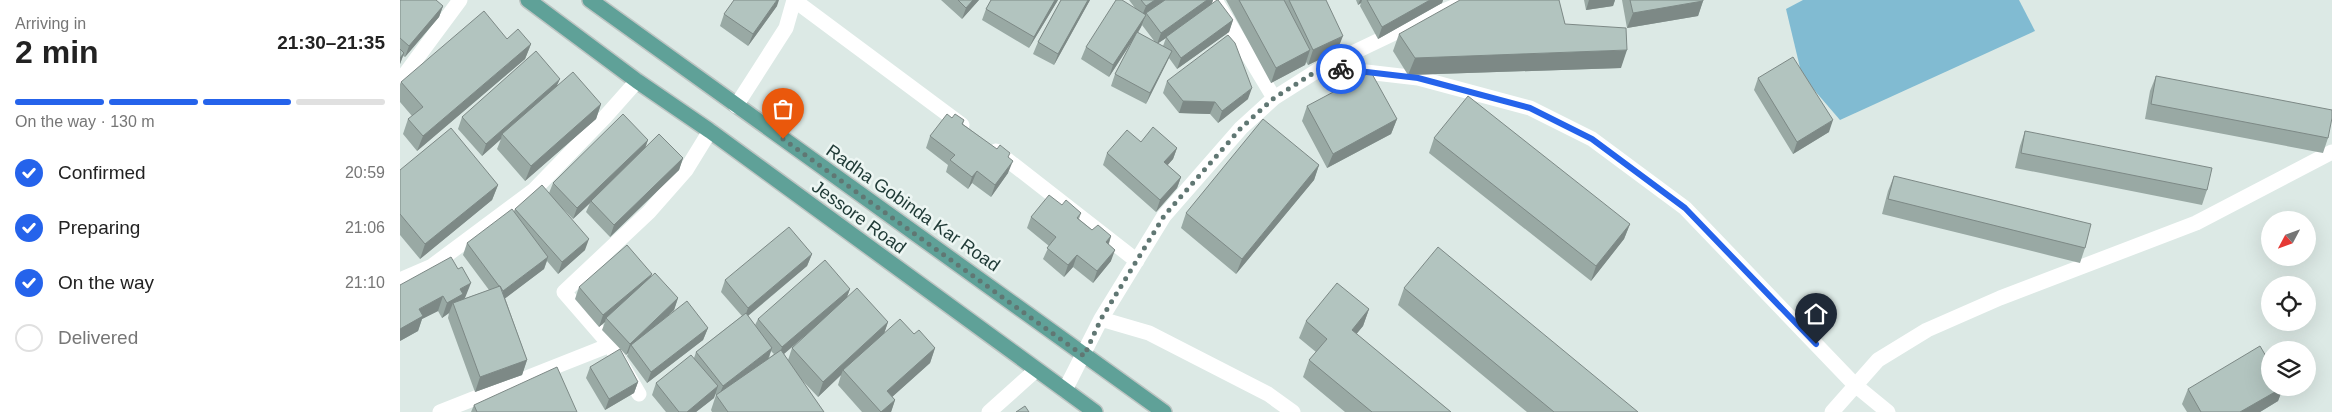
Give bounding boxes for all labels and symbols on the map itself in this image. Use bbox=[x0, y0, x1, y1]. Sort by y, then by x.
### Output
courier bbox=[1316, 44, 1366, 94]
pin bbox=[762, 88, 804, 139]
street label: Radha Gobinda Kar Road bbox=[822, 140, 1004, 276]
street label: Jessore Road bbox=[808, 176, 910, 258]
north arrow bbox=[2261, 211, 2316, 266]
pin bbox=[1795, 293, 1837, 344]

